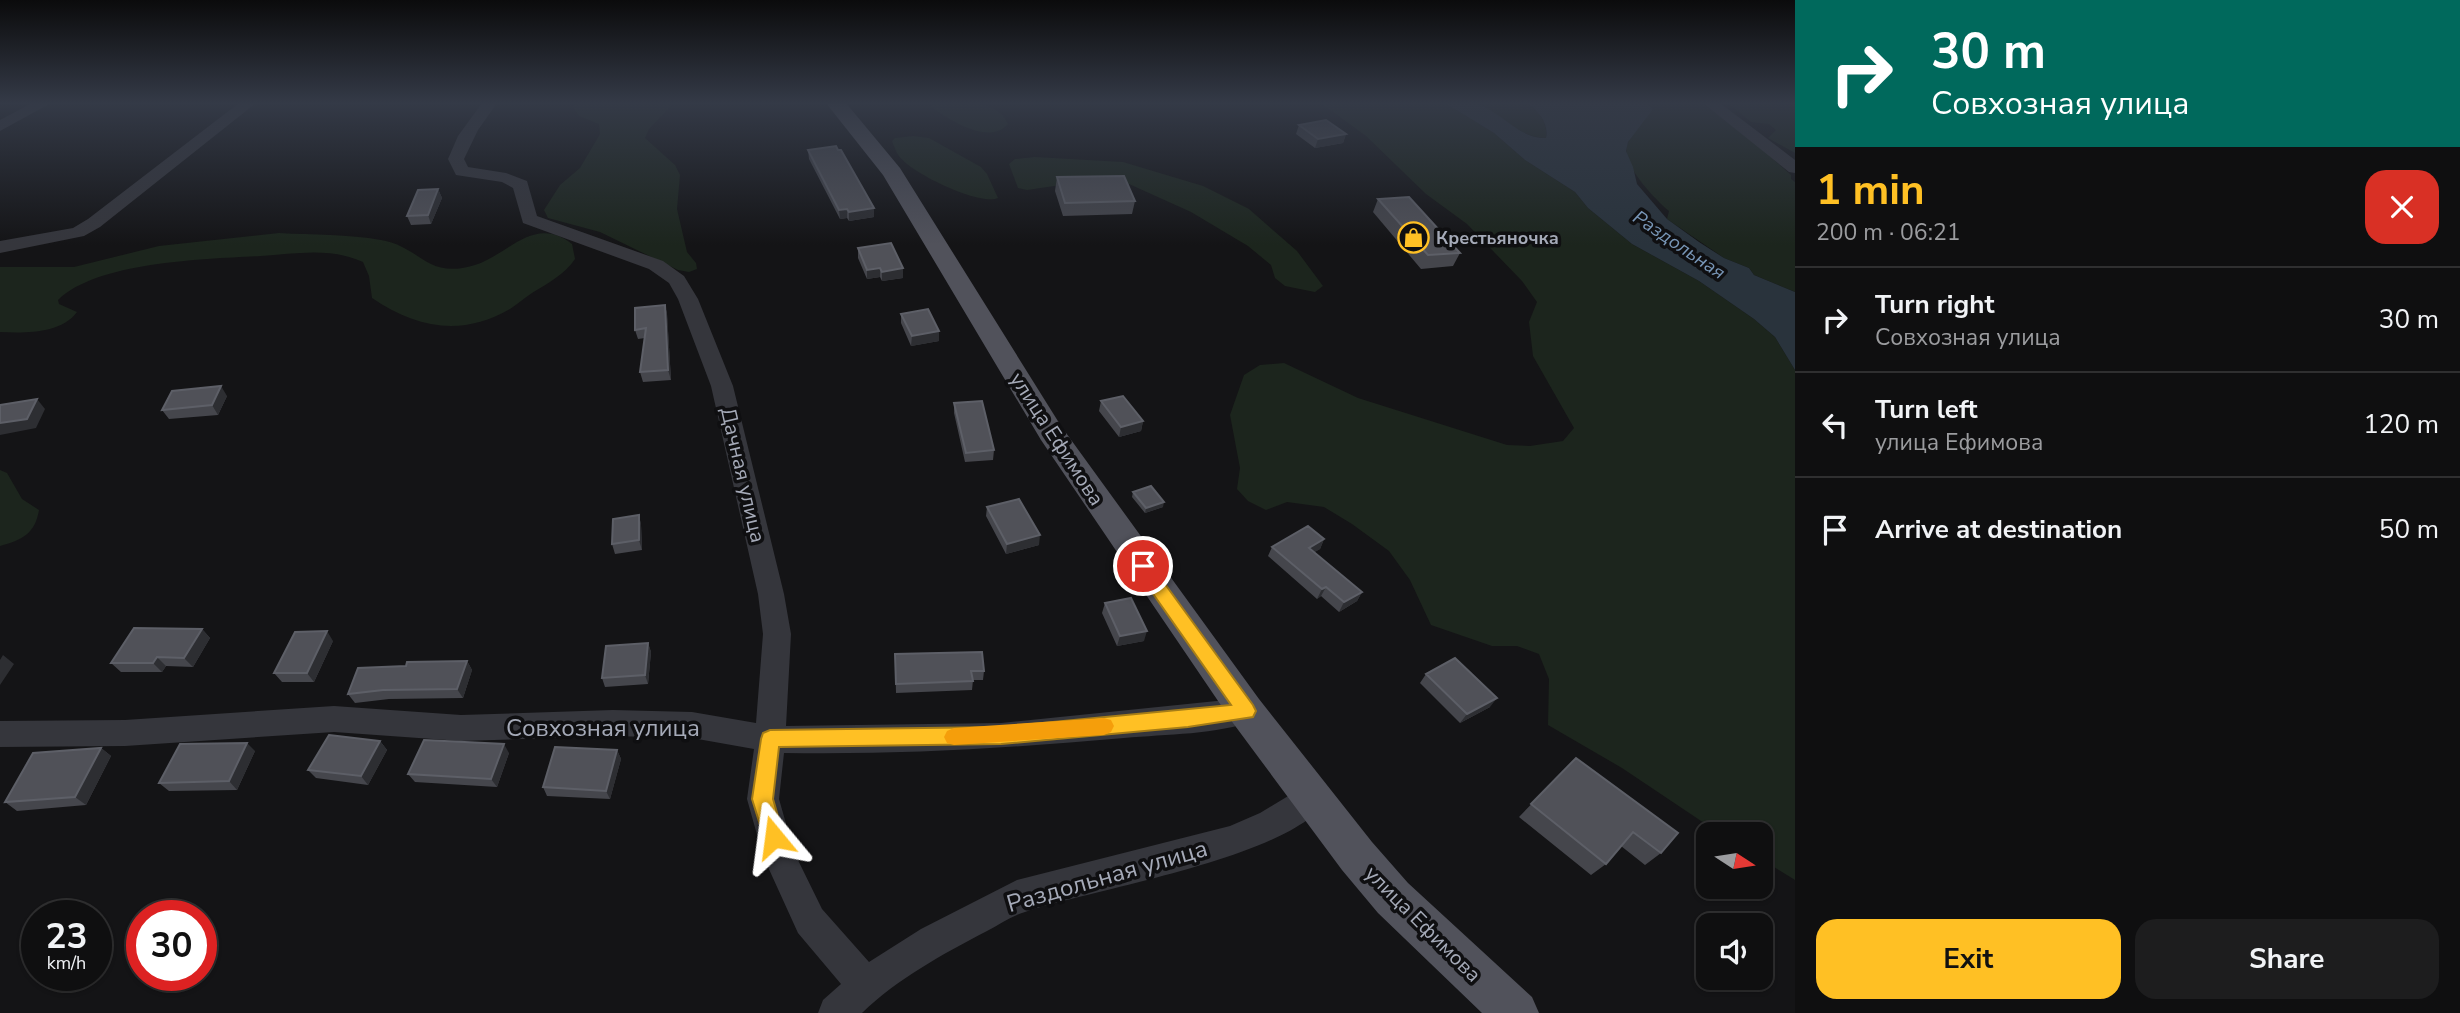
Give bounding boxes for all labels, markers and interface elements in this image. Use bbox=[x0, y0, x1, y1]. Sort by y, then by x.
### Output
text: 30 m bbox=[1931, 18, 2046, 85]
icon: right bbox=[1816, 28, 1907, 119]
text: Совхозная улица bbox=[1931, 82, 2189, 125]
text: 1 min bbox=[1816, 162, 1925, 219]
button: close bbox=[2365, 170, 2439, 244]
water label: Раздольная bbox=[1628, 205, 1730, 285]
text: 200 m · 06:21 bbox=[1816, 217, 1961, 248]
shop icon: Крестьяночка bbox=[1396, 221, 1430, 255]
place label: Крестьяночка bbox=[1436, 226, 1559, 250]
text: Turn right bbox=[1875, 287, 1994, 322]
icon: right bbox=[1816, 301, 1854, 339]
text: 30 m bbox=[2379, 302, 2439, 337]
text: Совхозная улица bbox=[1875, 322, 2061, 353]
street label: улица Ефимова bbox=[1003, 367, 1111, 511]
text: Turn left bbox=[1875, 392, 1978, 427]
street label: Дачная улица bbox=[714, 405, 772, 545]
icon: left bbox=[1816, 406, 1854, 444]
text: 120 m bbox=[2363, 407, 2439, 442]
text: улица Ефимова bbox=[1875, 427, 2043, 458]
icon: arrive bbox=[1816, 511, 1854, 549]
text: Arrive at destination bbox=[1875, 512, 2122, 547]
text: 50 m bbox=[2379, 512, 2439, 547]
pin bbox=[1113, 536, 1173, 596]
icon: arrive bbox=[1124, 547, 1162, 585]
street label: Совхозная улица bbox=[506, 712, 700, 744]
position arrow bbox=[737, 800, 811, 874]
north arrow bbox=[1696, 822, 1773, 900]
map controls bbox=[1696, 822, 1773, 990]
street label: Раздольная улица bbox=[1003, 832, 1211, 920]
street label: улица Ефимова bbox=[1359, 860, 1487, 988]
speed limit sign: 30 bbox=[126, 900, 217, 991]
text: 23 bbox=[45, 913, 88, 960]
button: sound bbox=[1696, 913, 1773, 990]
button: Exit bbox=[1816, 919, 2121, 999]
button: Share bbox=[2135, 919, 2439, 999]
text: km/h bbox=[47, 951, 86, 975]

